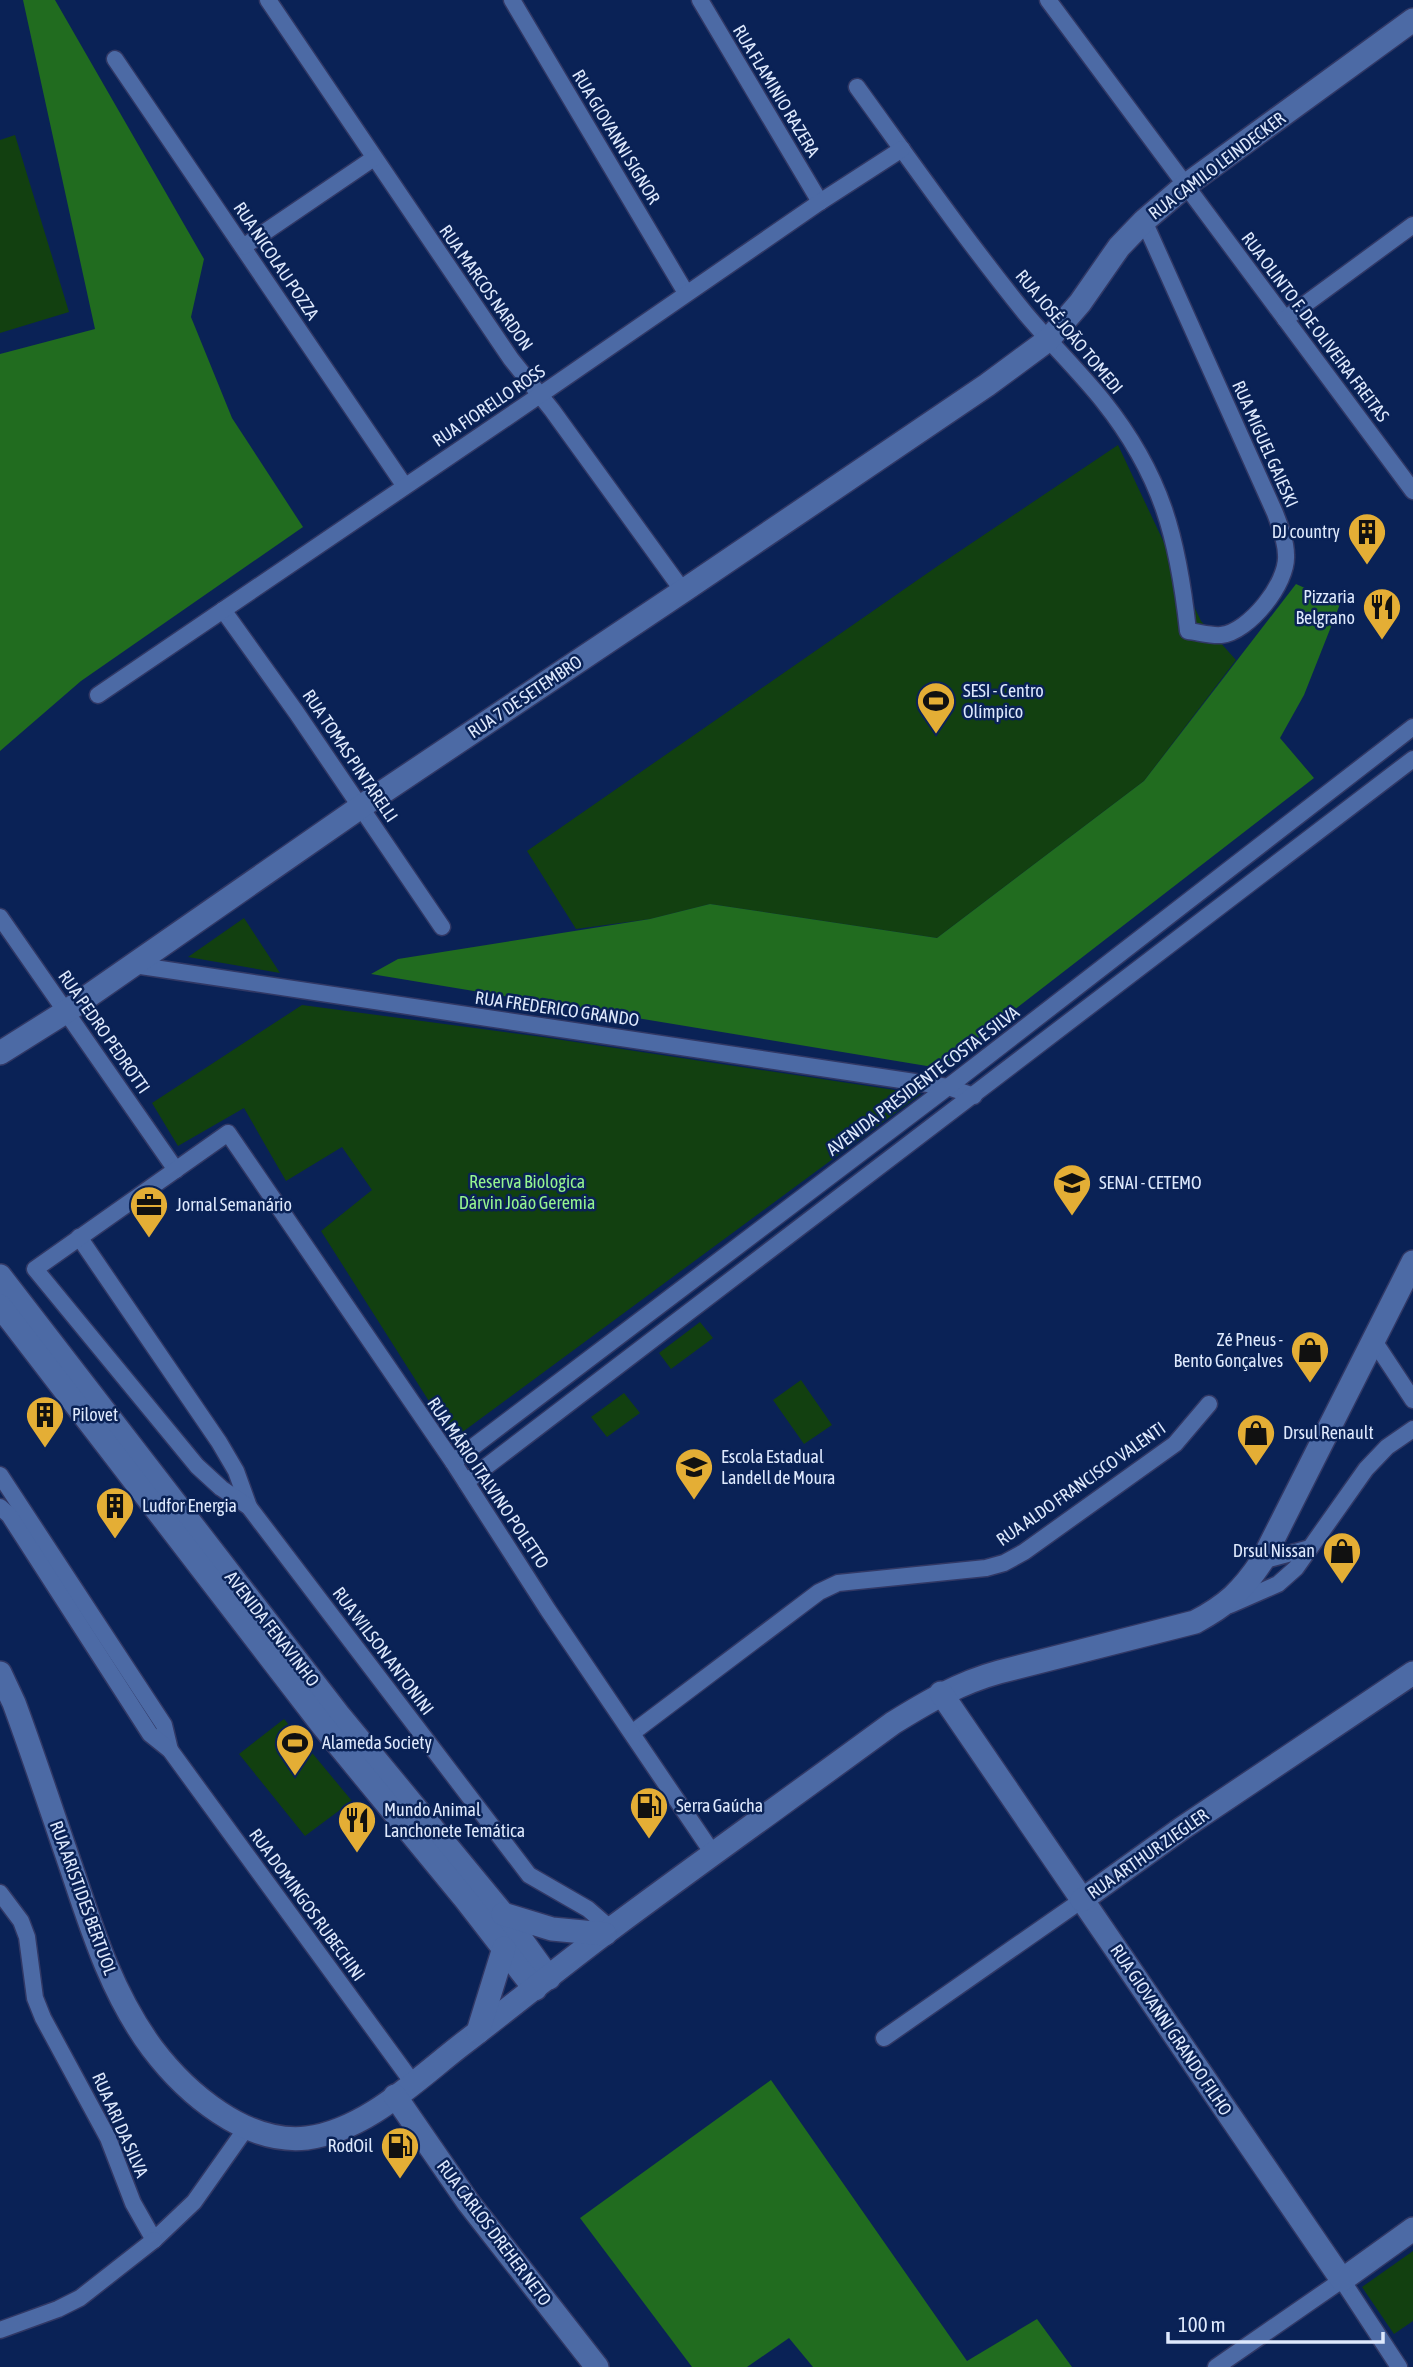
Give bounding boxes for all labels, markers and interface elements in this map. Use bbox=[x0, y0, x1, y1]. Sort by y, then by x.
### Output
street label: RUA FLAMINIO RAZERA bbox=[729, 21, 824, 161]
street label: RUA GIOVANNI SIGNOR bbox=[568, 66, 665, 208]
street label: RUA CAMILO LEINDECKER bbox=[1144, 107, 1289, 224]
street label: RUA NICOLAU POZZA bbox=[229, 198, 324, 324]
street label: RUA MARCOS NARDON bbox=[435, 221, 538, 355]
street label: RUA OLINTO F. DE OLIVEIRA FREITAS bbox=[1237, 228, 1394, 426]
street label: RUA JOSÉ JOÃO TOMEDI bbox=[1011, 265, 1127, 398]
street label: RUA FIORELLO ROSS bbox=[429, 360, 549, 451]
street label: RUA MIGUEL GAIESKI bbox=[1228, 377, 1303, 510]
building icon: DJ country bbox=[1346, 511, 1388, 566]
place label: DJ country bbox=[1272, 521, 1340, 542]
place label: Pizzaria Belgrano bbox=[1296, 586, 1355, 628]
restaurant icon: Pizzaria Belgrano bbox=[1361, 586, 1403, 641]
street label: RUA 7 DE SETEMBRO bbox=[464, 651, 586, 742]
sports icon: SESI - Centro Olímpico bbox=[915, 680, 957, 735]
place label: SESI - Centro Olímpico bbox=[963, 680, 1044, 722]
street label: RUA TOMAS PINTARELLI bbox=[298, 686, 402, 826]
street label: RUA PEDRO PEDROTTI bbox=[54, 966, 155, 1097]
street label: RUA FREDERICO GRANDO bbox=[474, 987, 640, 1030]
street label: AVENIDA PRESIDENTE COSTA E SILVA bbox=[822, 1001, 1023, 1160]
school or university icon: SENAI - CETEMO bbox=[1051, 1162, 1093, 1217]
park label: Reserva Biologica Dárvin João Geremia bbox=[459, 1171, 595, 1213]
place label: SENAI - CETEMO bbox=[1099, 1172, 1202, 1193]
office icon: Jornal Semanário bbox=[128, 1184, 170, 1239]
place label: Jornal Semanário bbox=[176, 1194, 292, 1215]
place label: Zé Pneus - Bento Gonçalves bbox=[1174, 1329, 1283, 1371]
shop icon: Zé Pneus - Bento Gonçalves bbox=[1289, 1329, 1331, 1384]
street label: RUA MÁRIO ITALVINO POLETTO bbox=[423, 1393, 554, 1572]
building icon: Pilovet bbox=[24, 1394, 66, 1449]
place label: Pilovet bbox=[72, 1404, 118, 1425]
shop icon: Drsul Renault bbox=[1235, 1412, 1277, 1467]
street label: RUA ALDO FRANCISCO VALENTI bbox=[992, 1417, 1169, 1550]
place label: Drsul Renault bbox=[1283, 1422, 1374, 1443]
school or university icon: Escola Estadual Landell de Moura bbox=[673, 1446, 715, 1501]
place label: Escola Estadual Landell de Moura bbox=[721, 1446, 835, 1488]
building icon: Ludfor Energia bbox=[94, 1485, 136, 1540]
place label: Ludfor Energia bbox=[142, 1495, 237, 1516]
shop icon: Drsul Nissan bbox=[1321, 1530, 1363, 1585]
place label: Drsul Nissan bbox=[1233, 1540, 1315, 1561]
street label: AVENIDA FENAVINHO bbox=[221, 1567, 324, 1691]
street label: RUA WILSON ANTONINI bbox=[328, 1583, 438, 1719]
sports icon: Alameda Society bbox=[274, 1722, 316, 1777]
place label: Alameda Society bbox=[322, 1732, 432, 1753]
fuel station icon: Serra Gaúcha bbox=[628, 1785, 670, 1840]
place label: Serra Gaúcha bbox=[676, 1795, 763, 1816]
restaurant icon: Mundo Animal Lanchonete Temática bbox=[336, 1799, 378, 1854]
place label: Mundo Animal Lanchonete Temática bbox=[384, 1799, 525, 1841]
street label: RUA ARTHUR ZIEGLER bbox=[1083, 1804, 1212, 1903]
street label: RUA ARISTIDES BERTUOL bbox=[46, 1818, 121, 1978]
street label: RUA DOMINGOS RUBECHINI bbox=[245, 1824, 370, 1985]
street label: RUA GIOVANNI GRANDO FILHO bbox=[1106, 1940, 1237, 2119]
street label: RUA ARI DA SILVA bbox=[88, 2069, 153, 2181]
fuel station icon: RodOil bbox=[379, 2125, 421, 2180]
place label: RodOil bbox=[328, 2135, 373, 2156]
street label: RUA CARLOS DREHER NETO bbox=[433, 2156, 556, 2310]
scale bar bbox=[1168, 2300, 1383, 2344]
text: 100 m bbox=[1178, 2312, 1226, 2336]

